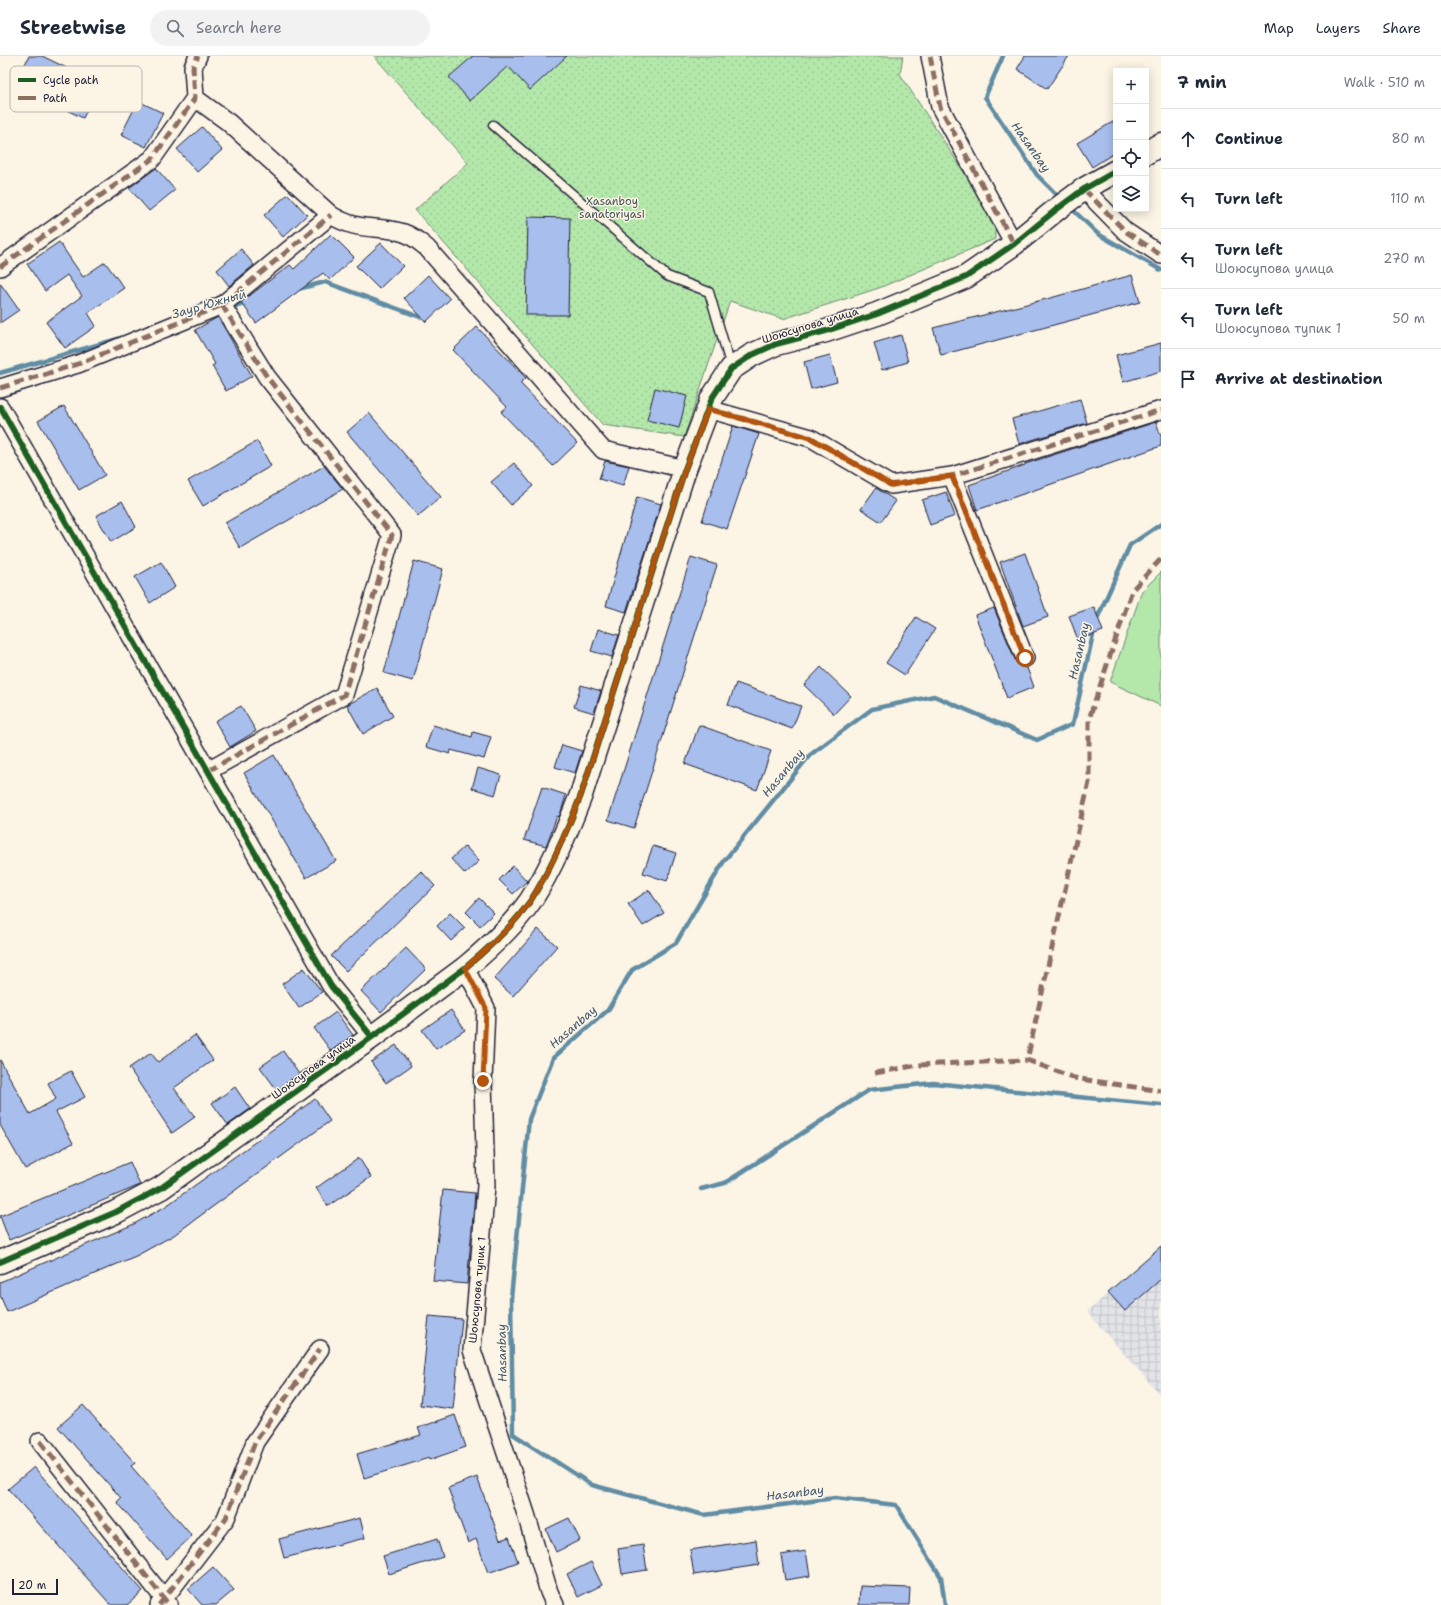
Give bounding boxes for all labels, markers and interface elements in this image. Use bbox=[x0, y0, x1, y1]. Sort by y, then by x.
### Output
search box bbox=[150, 10, 430, 46]
text: Streetwise bbox=[20, 15, 126, 40]
icon: search bbox=[164, 17, 186, 39]
text: Search here bbox=[196, 18, 282, 38]
text: Map bbox=[1264, 19, 1294, 37]
text: Layers bbox=[1316, 19, 1360, 37]
text: Share bbox=[1382, 19, 1421, 37]
legend bbox=[10, 66, 142, 112]
map controls bbox=[1113, 68, 1149, 212]
button: + bbox=[1113, 68, 1149, 104]
text: 7 min bbox=[1177, 71, 1227, 93]
text: Cycle path bbox=[43, 73, 99, 88]
text: Walk · 510 m bbox=[1344, 74, 1425, 91]
text: Path bbox=[43, 91, 67, 106]
button: − bbox=[1113, 104, 1149, 140]
water label: Hasanbay bbox=[1008, 119, 1054, 175]
icon: ahead bbox=[1177, 128, 1199, 150]
text: Continue bbox=[1215, 129, 1283, 149]
text: 80 m bbox=[1391, 130, 1425, 147]
button: locate bbox=[1113, 140, 1149, 176]
button: layers bbox=[1113, 176, 1149, 212]
icon: left bbox=[1177, 188, 1199, 210]
text: Turn left bbox=[1215, 189, 1283, 209]
text: 110 m bbox=[1390, 190, 1425, 207]
park label: Xasanboy sanatoriyasi bbox=[579, 194, 645, 222]
text: Turn left bbox=[1215, 240, 1283, 260]
icon: left bbox=[1177, 248, 1199, 270]
text: 270 m bbox=[1383, 250, 1425, 267]
text: Шоюсупова улица bbox=[1215, 260, 1334, 277]
water label: Заур Южный bbox=[170, 286, 248, 322]
text: Turn left bbox=[1215, 300, 1283, 320]
street label: Шоюсупова улица bbox=[760, 304, 860, 347]
icon: left bbox=[1177, 308, 1199, 330]
text: 50 m bbox=[1392, 310, 1425, 327]
text: Шоюсупова тупик 1 bbox=[1215, 320, 1341, 337]
icon: arrive bbox=[1177, 368, 1199, 390]
text: Arrive at destination bbox=[1215, 369, 1383, 389]
water label: Hasanbay bbox=[1065, 621, 1093, 681]
route start bbox=[1016, 649, 1034, 667]
water label: Hasanbay bbox=[758, 746, 808, 800]
water label: Hasanbay bbox=[546, 1002, 600, 1052]
street label: Шоюсупова улица bbox=[268, 1032, 358, 1103]
route end bbox=[474, 1072, 492, 1090]
street label: Шоюсупова тупик 1 bbox=[465, 1236, 490, 1344]
water label: Hasanbay bbox=[493, 1324, 511, 1382]
water label: Hasanbay bbox=[765, 1482, 825, 1504]
scale bar bbox=[12, 1577, 58, 1596]
text: 20 m bbox=[18, 1578, 46, 1593]

